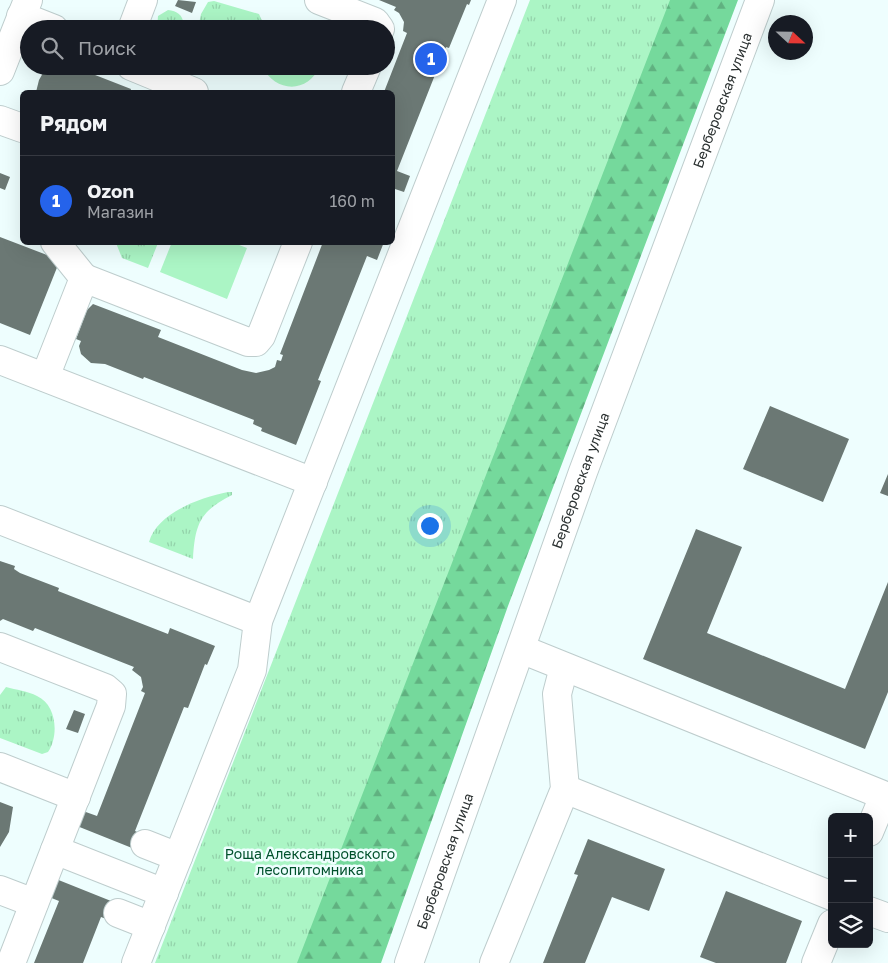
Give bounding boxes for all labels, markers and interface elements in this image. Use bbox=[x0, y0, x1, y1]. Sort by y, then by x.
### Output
north arrow bbox=[768, 15, 813, 60]
search box bbox=[20, 20, 395, 75]
street label: Берберовская улица bbox=[689, 30, 755, 170]
icon: search bbox=[38, 34, 66, 62]
text: Поиск bbox=[78, 36, 137, 59]
pin: 1 bbox=[415, 40, 447, 78]
text: Рядом bbox=[40, 110, 107, 136]
text: Ozon bbox=[87, 179, 134, 202]
text: 1 bbox=[52, 191, 60, 211]
text: 160 m bbox=[329, 191, 375, 211]
text: Магазин bbox=[87, 202, 154, 222]
street label: Берберовская улица bbox=[548, 410, 613, 551]
your location bbox=[417, 513, 443, 539]
street label: Берберовская улица bbox=[413, 791, 477, 932]
map controls bbox=[828, 813, 873, 948]
button: + bbox=[828, 813, 873, 858]
park label: Роща Александровского лесопитомника bbox=[225, 845, 395, 878]
button: − bbox=[828, 858, 873, 903]
button: layers bbox=[828, 903, 873, 948]

